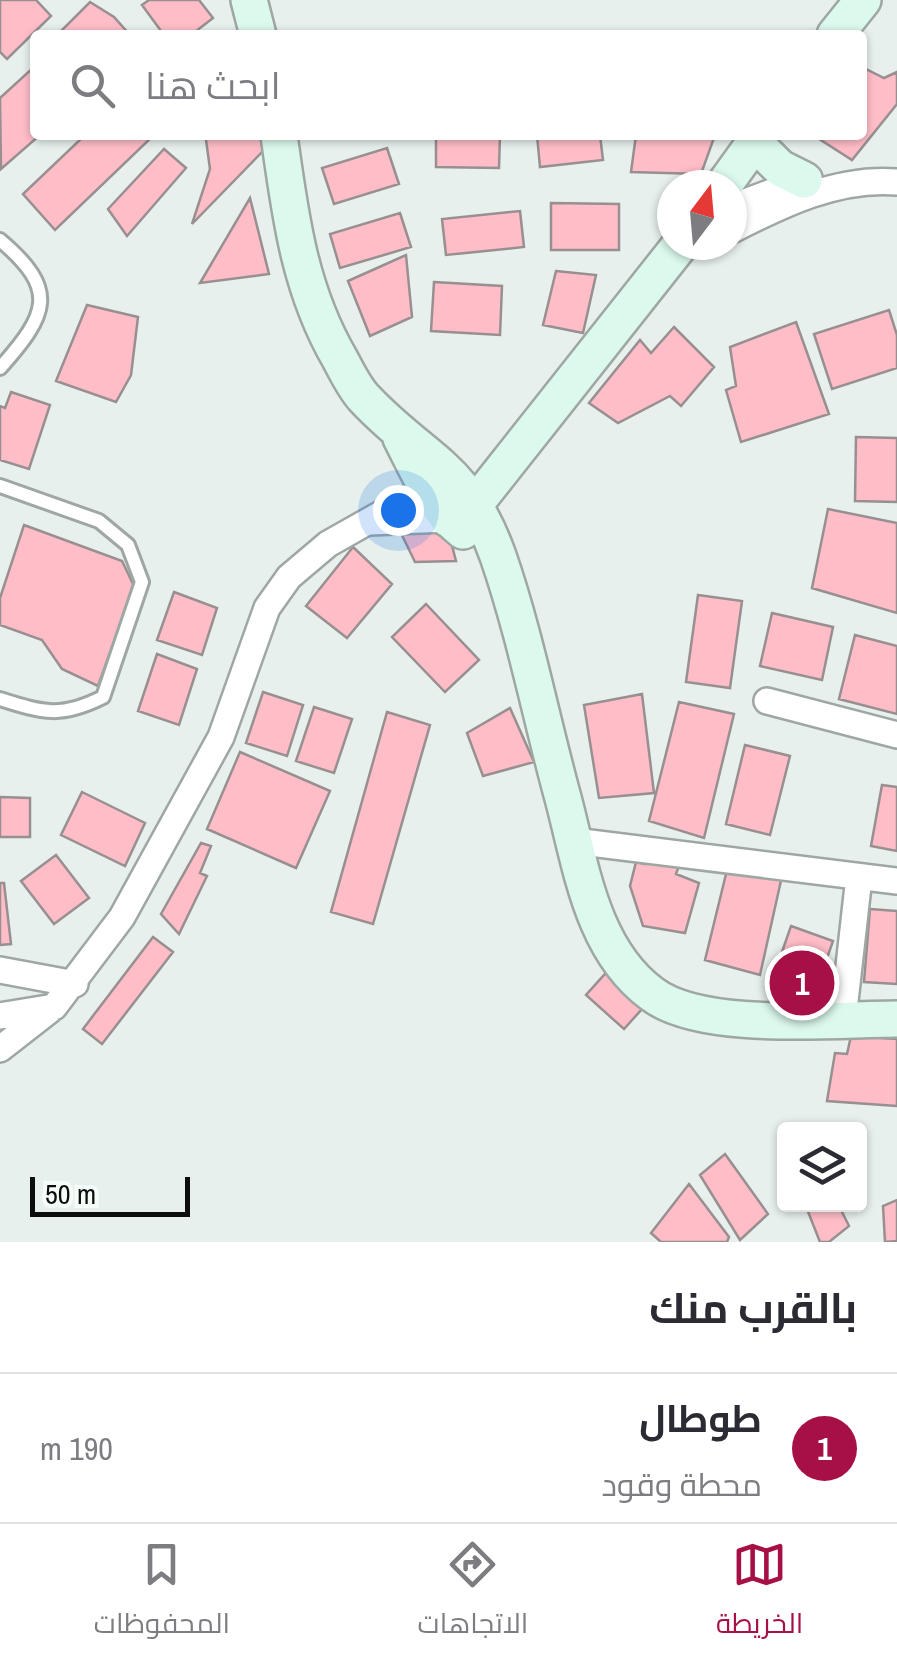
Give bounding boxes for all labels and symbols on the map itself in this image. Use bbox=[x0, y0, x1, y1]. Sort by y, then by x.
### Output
north arrow bbox=[657, 170, 747, 260]
your location bbox=[373, 485, 424, 536]
pin: 1 bbox=[770, 946, 834, 1020]
scale bar bbox=[30, 1172, 190, 1216]

